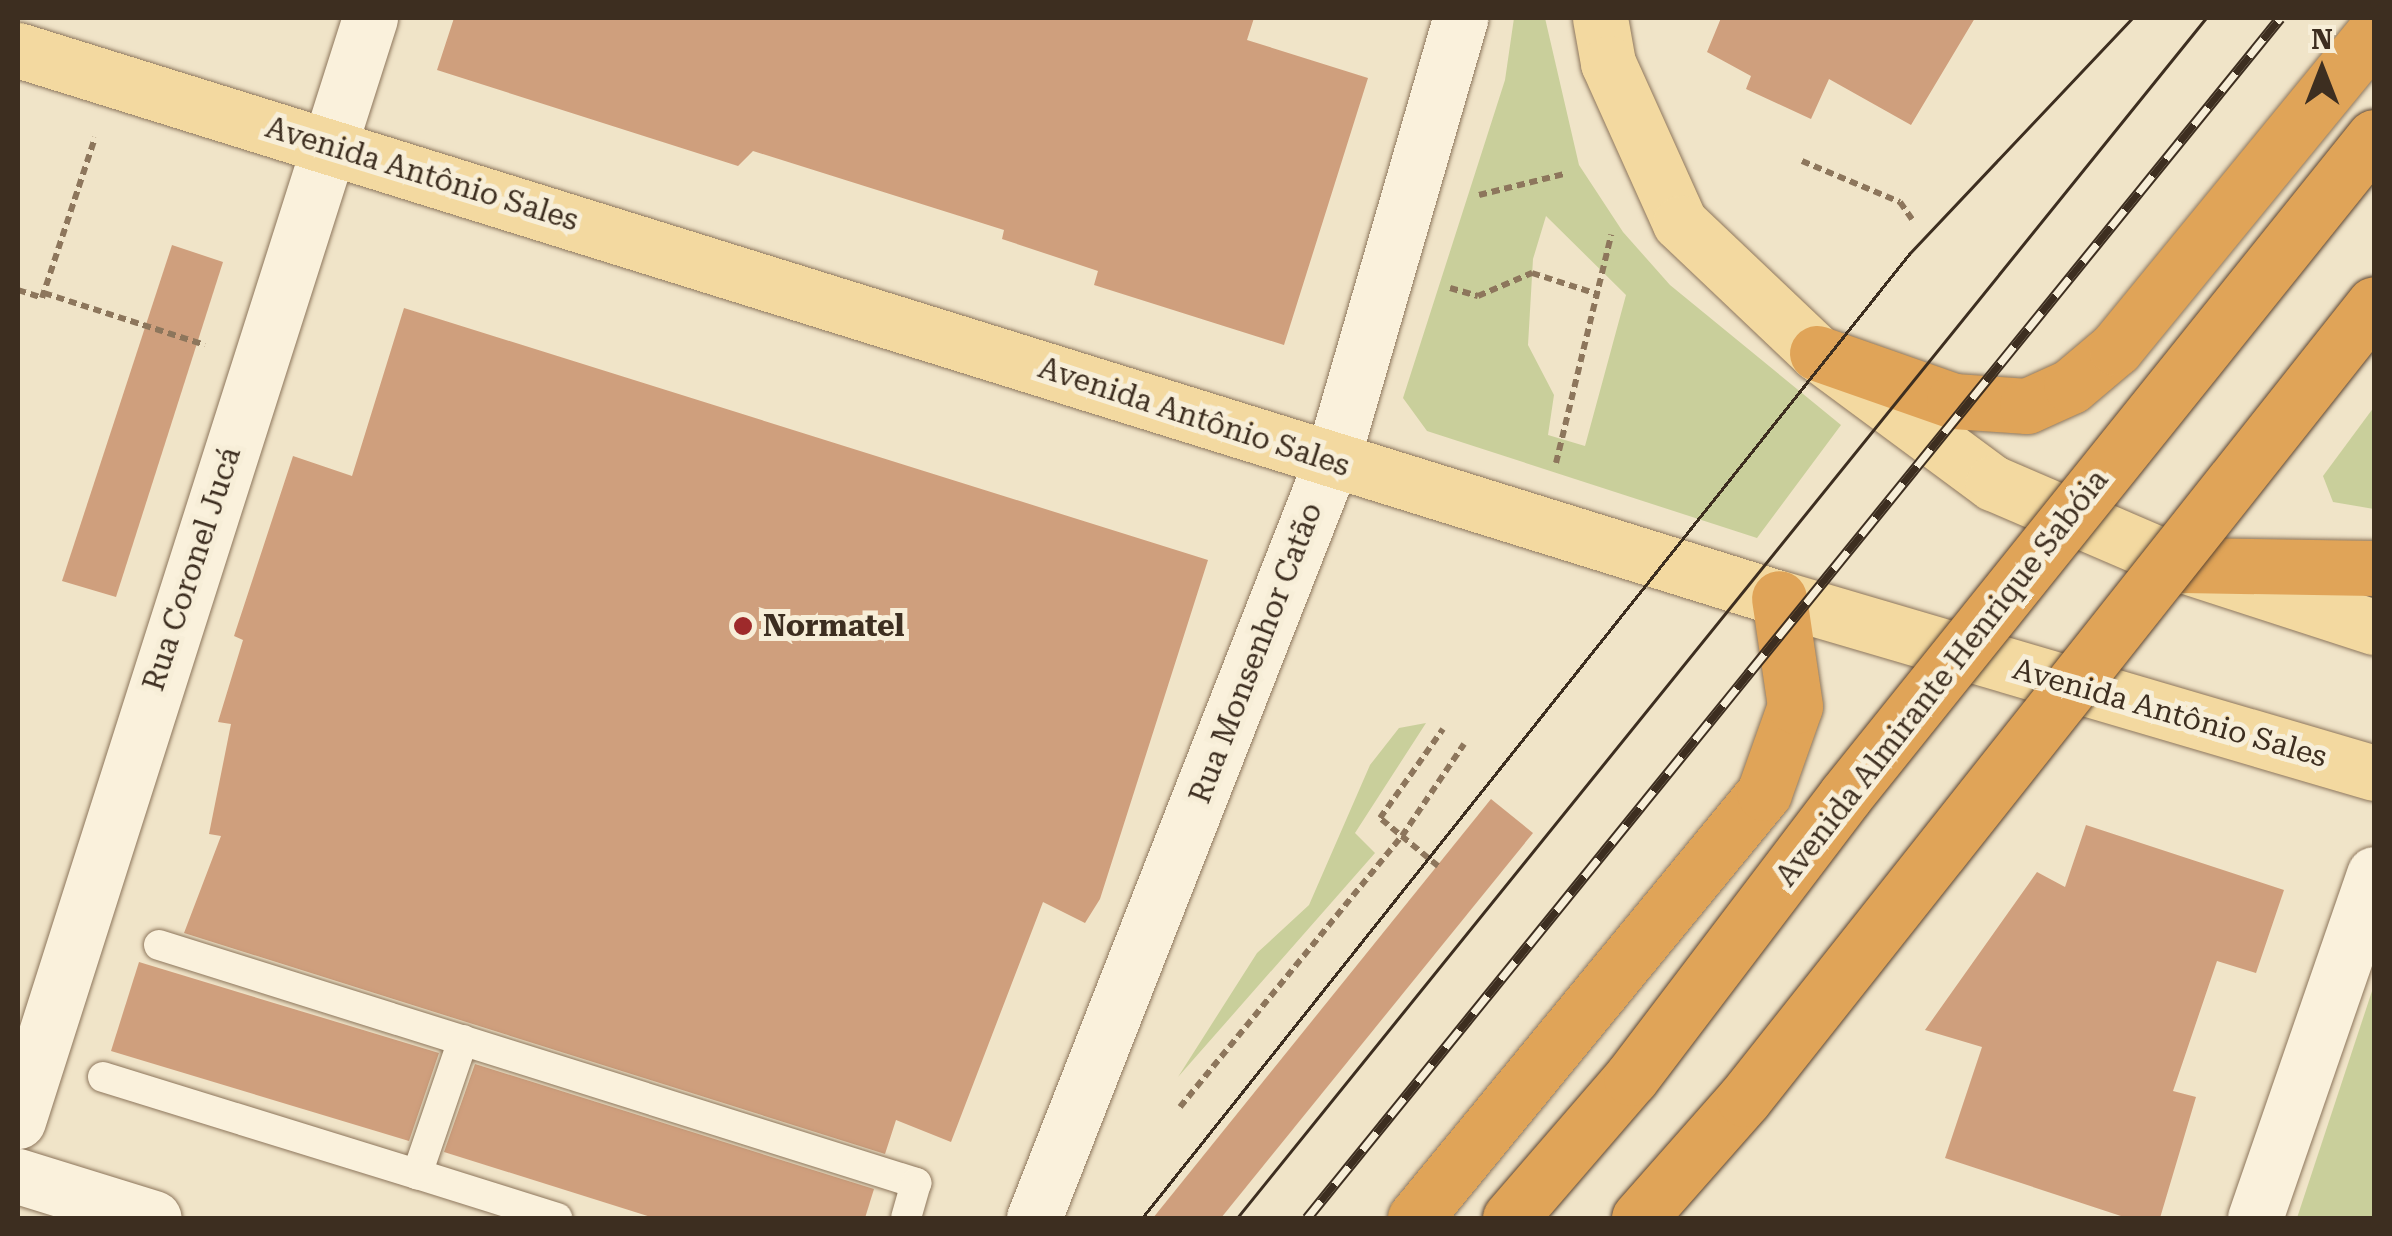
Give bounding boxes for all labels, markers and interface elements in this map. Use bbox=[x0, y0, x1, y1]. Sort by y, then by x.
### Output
north arrow bbox=[2272, 20, 2372, 120]
text: N bbox=[2311, 23, 2333, 56]
street label: Avenida Antônio Sales bbox=[261, 109, 583, 239]
street label: Avenida Antônio Sales bbox=[1034, 350, 1354, 484]
street label: Rua Coronel Jucá bbox=[136, 443, 248, 695]
street label: Avenida Almirante Henrique Sabóia bbox=[1768, 463, 2116, 893]
street label: Rua Monsenhor Catão bbox=[1182, 498, 1330, 808]
place label: Normatel bbox=[763, 608, 904, 644]
marker: Normatel bbox=[732, 615, 754, 637]
street label: Avenida Antônio Sales bbox=[2009, 651, 2331, 775]

